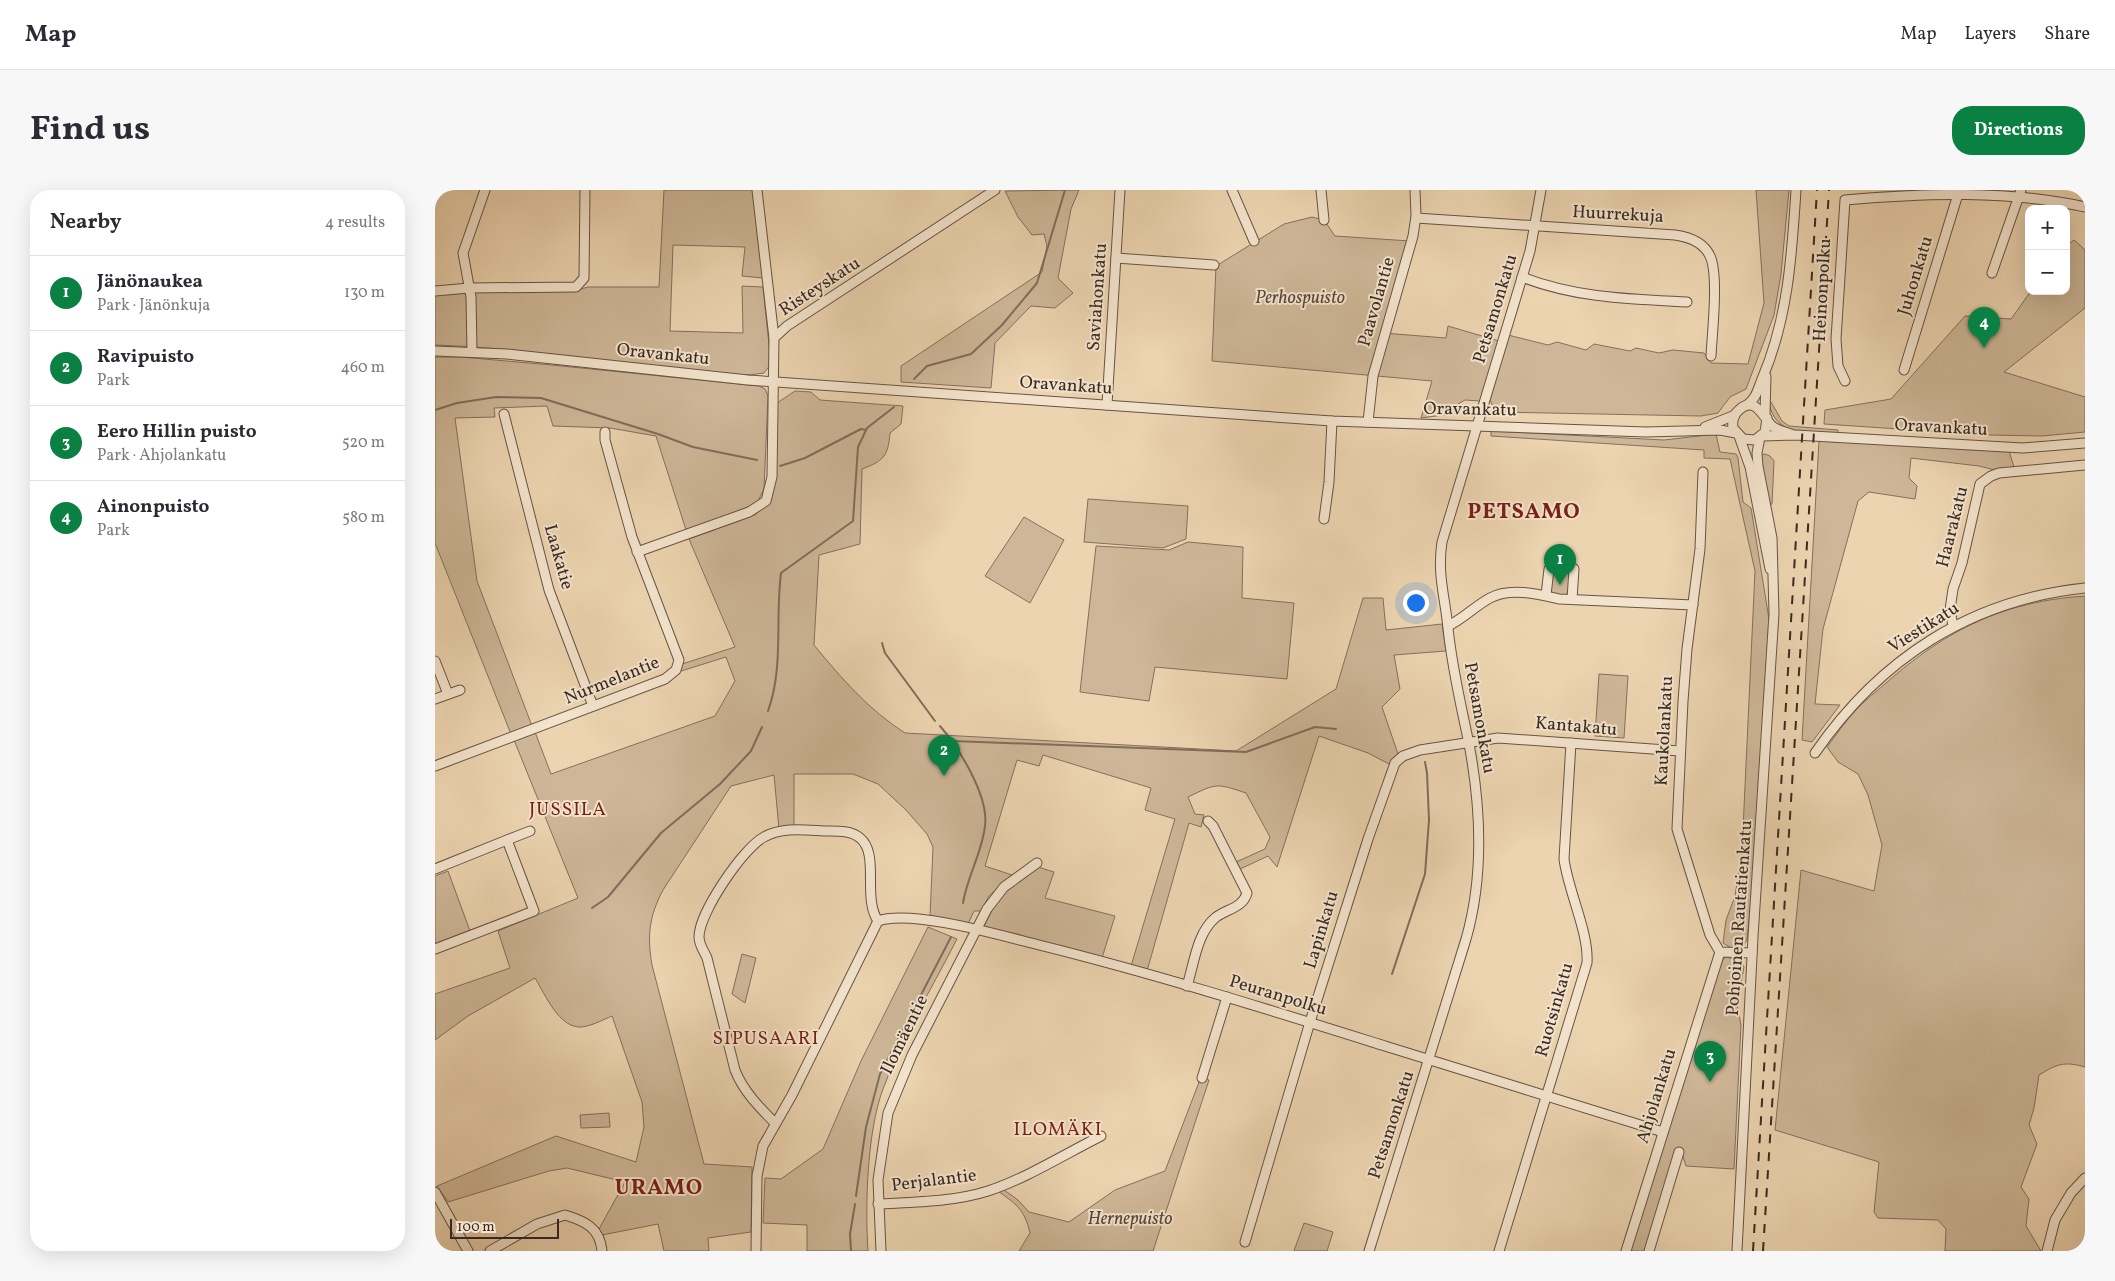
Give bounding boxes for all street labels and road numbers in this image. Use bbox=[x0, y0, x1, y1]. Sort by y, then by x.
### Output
street label: Huurrekuja bbox=[1572, 200, 1664, 230]
street label: Juhonkatu bbox=[1892, 233, 1940, 319]
street label: Heinonpolku bbox=[1808, 238, 1838, 342]
street label: Saviahonkatu bbox=[1082, 242, 1114, 352]
street label: Risteyskatu bbox=[774, 251, 866, 323]
street label: Petsamonkatu bbox=[1468, 251, 1524, 367]
street label: Paavolantie bbox=[1352, 254, 1402, 350]
street label: Oravankatu bbox=[615, 338, 711, 372]
street label: Oravankatu bbox=[1019, 370, 1113, 402]
street label: Oravankatu bbox=[1423, 397, 1517, 423]
street label: Oravankatu bbox=[1894, 413, 1988, 443]
street label: Haarakatu bbox=[1931, 484, 1975, 570]
street label: Laakatie bbox=[537, 521, 579, 593]
street label: Viestikatu bbox=[1884, 596, 1964, 660]
street label: Nurmelantie bbox=[561, 651, 663, 711]
street label: Petsamonkatu bbox=[1457, 660, 1501, 776]
street label: Kaukolankatu bbox=[1650, 675, 1680, 787]
street label: Kantakatu bbox=[1534, 711, 1618, 743]
street label: Pohjoinen Rautatienkatu bbox=[1721, 819, 1759, 1017]
street label: Lapinkatu bbox=[1298, 888, 1346, 972]
street label: Ruotsinkatu bbox=[1530, 960, 1580, 1060]
street label: Peuranpolku bbox=[1226, 969, 1330, 1023]
street label: Ilomäentie bbox=[875, 991, 935, 1079]
street label: Ahjolankatu bbox=[1631, 1046, 1683, 1146]
street label: Petsamonkatu bbox=[1363, 1067, 1421, 1183]
street label: Perjalantie bbox=[890, 1163, 978, 1199]

